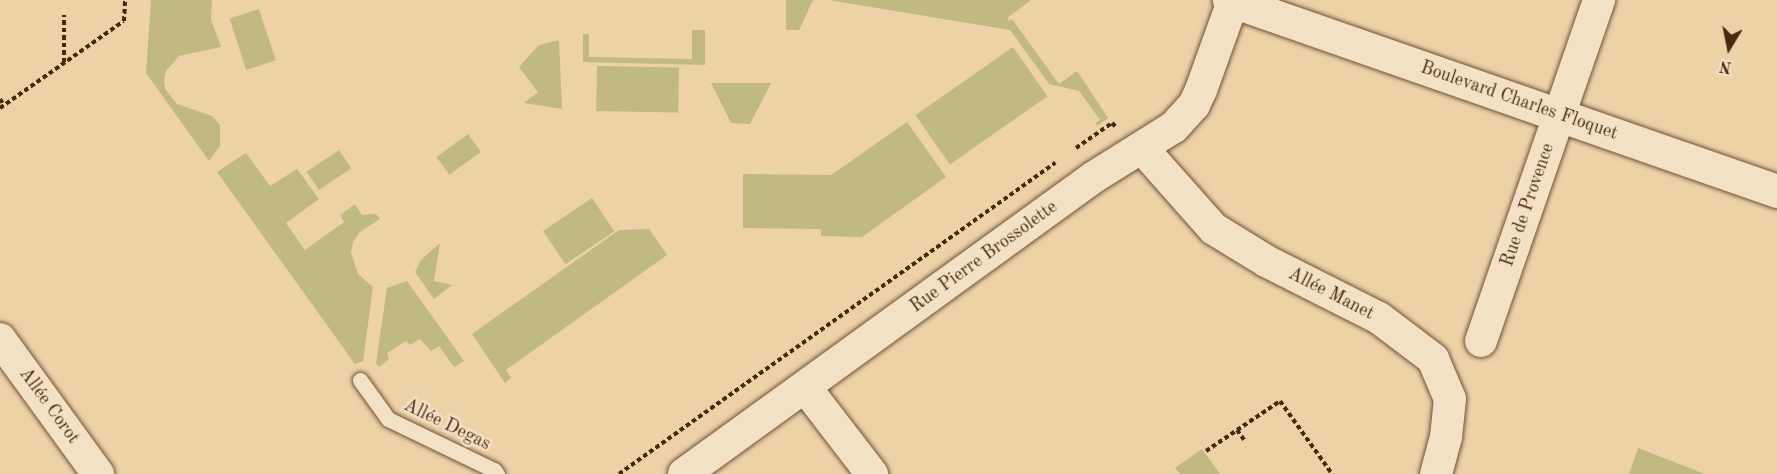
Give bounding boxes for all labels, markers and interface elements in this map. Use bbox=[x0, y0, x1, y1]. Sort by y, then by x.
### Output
north arrow bbox=[1699, 18, 1759, 78]
street label: Boulevard Charles Floquet bbox=[1418, 57, 1620, 145]
text: N bbox=[1718, 57, 1733, 75]
street label: Rue de Provence bbox=[1497, 140, 1559, 270]
street label: Rue Pierre Brossolette bbox=[906, 196, 1062, 318]
street label: Allée Manet bbox=[1285, 263, 1377, 325]
street label: Allée Corot bbox=[14, 364, 84, 448]
street label: Allée Degas bbox=[400, 395, 494, 455]

